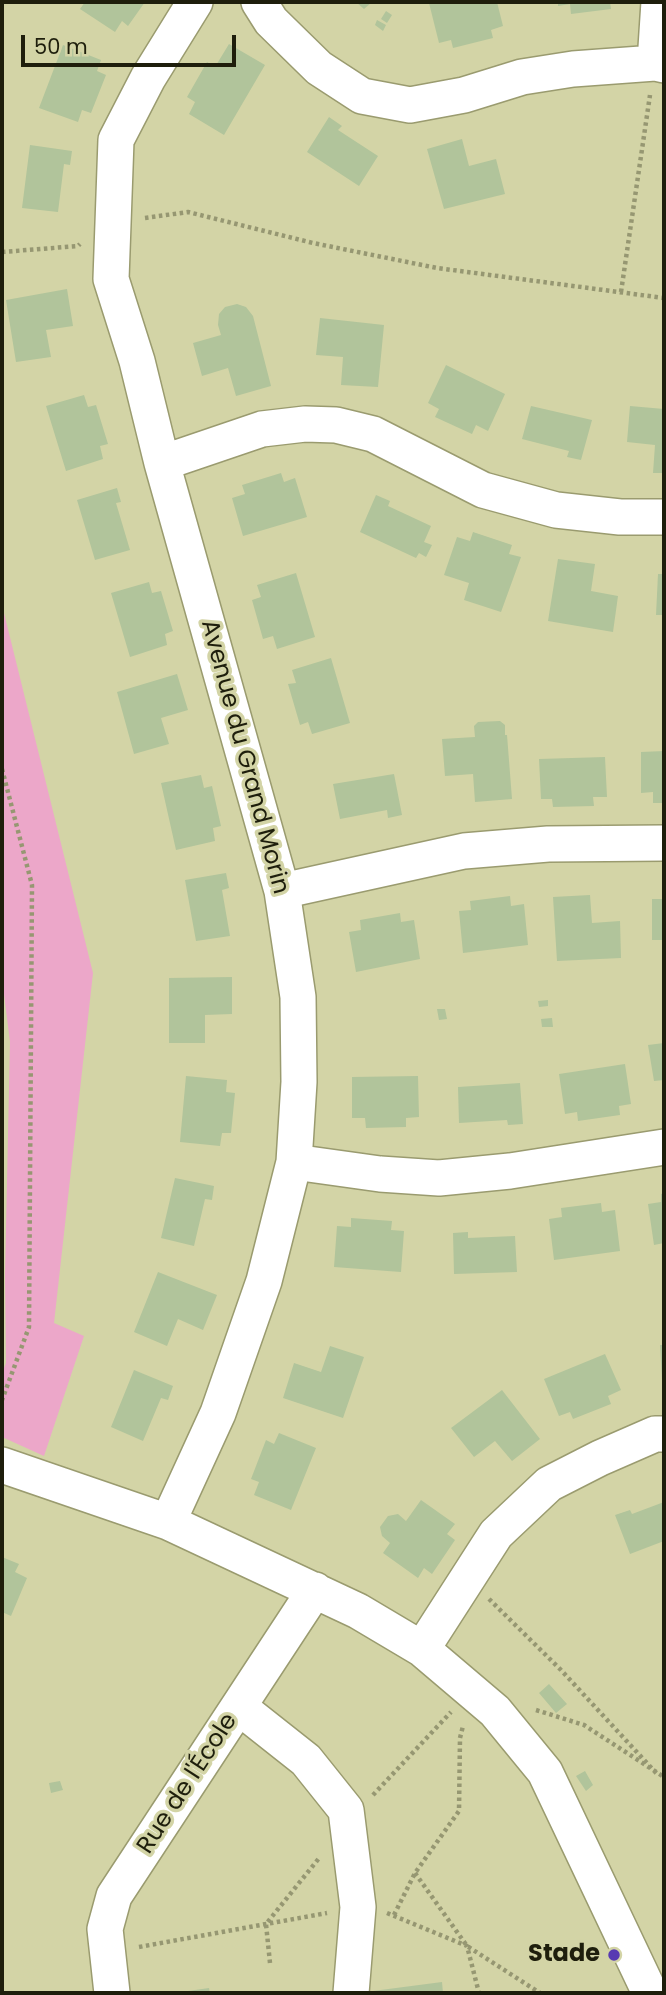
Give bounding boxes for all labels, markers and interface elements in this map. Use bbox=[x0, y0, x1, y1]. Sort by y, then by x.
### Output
scale bar bbox=[24, 21, 240, 65]
text: 50 m bbox=[34, 32, 88, 61]
street label: Avenue du Grand Morin bbox=[194, 617, 294, 897]
street label: Rue de l'École bbox=[132, 1708, 244, 1860]
place label: Stade bbox=[528, 1941, 600, 1969]
marker: Stade bbox=[606, 1947, 622, 1963]

